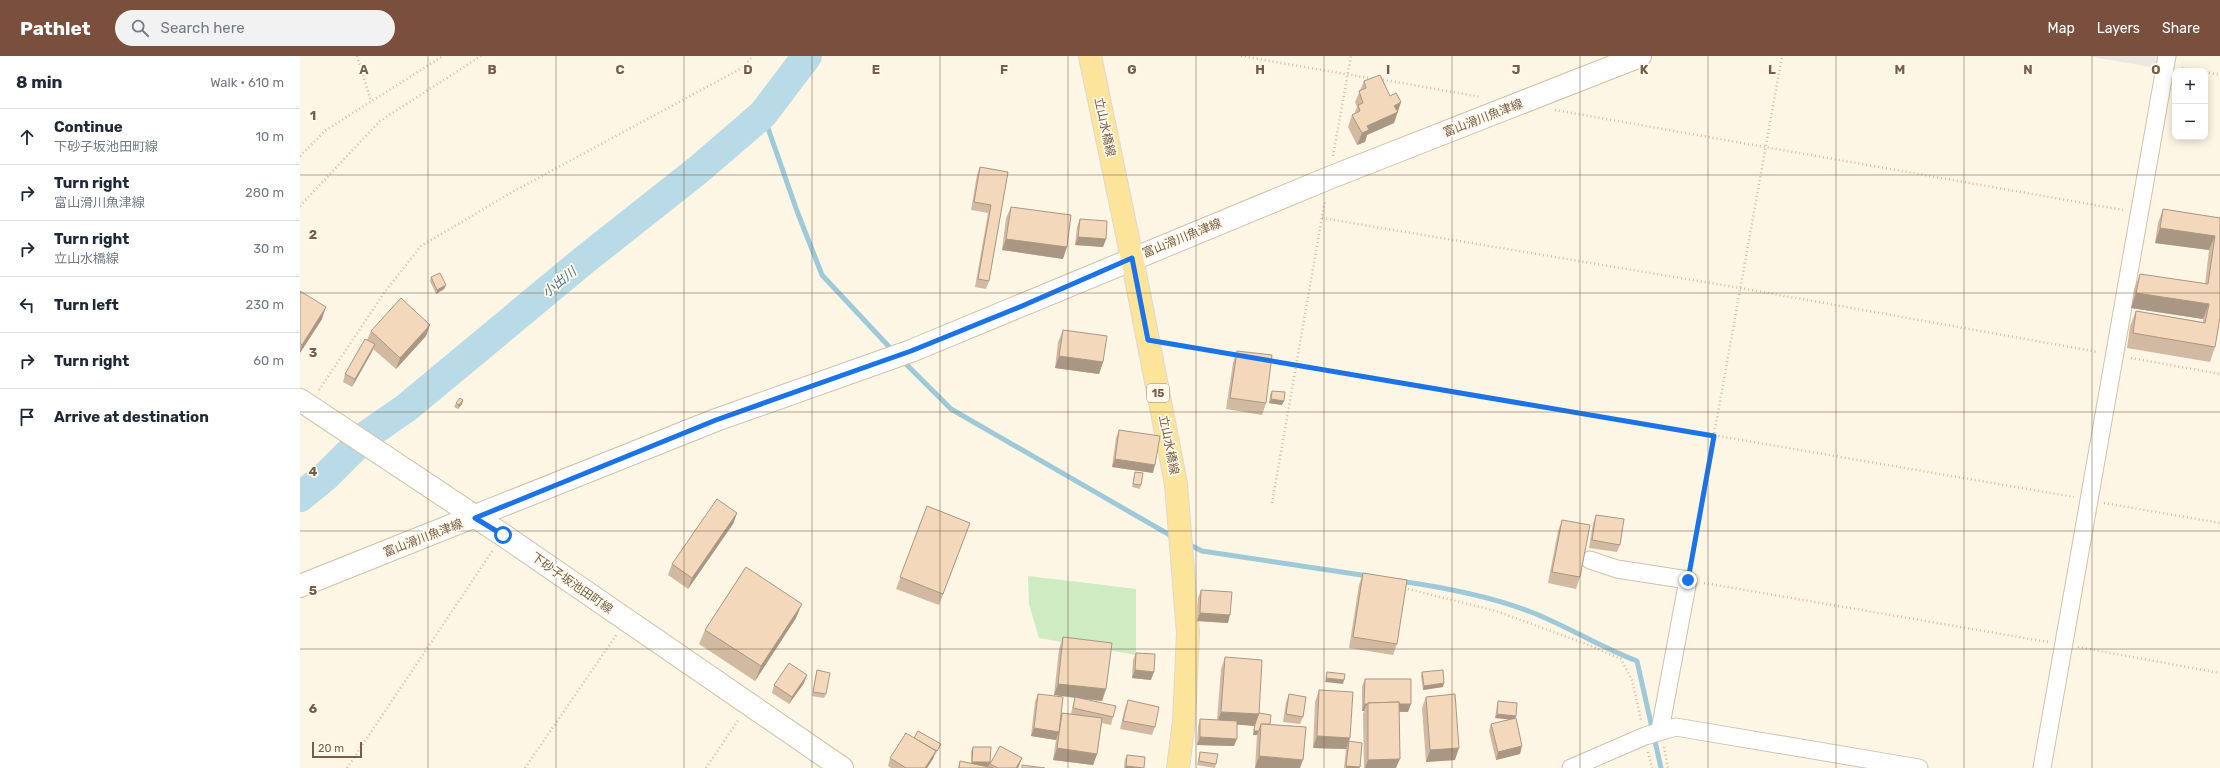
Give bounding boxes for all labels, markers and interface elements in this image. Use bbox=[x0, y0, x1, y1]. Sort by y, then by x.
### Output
search box bbox=[115, 10, 395, 46]
text: Pathlet bbox=[20, 17, 91, 40]
icon: search bbox=[129, 17, 151, 39]
text: Search here bbox=[161, 19, 245, 37]
text: Map bbox=[2048, 20, 2075, 37]
text: Layers bbox=[2097, 20, 2140, 37]
text: Share bbox=[2162, 20, 2200, 37]
text: A bbox=[359, 62, 369, 77]
text: B bbox=[487, 62, 497, 77]
text: C bbox=[615, 62, 625, 77]
text: D bbox=[743, 62, 753, 77]
text: E bbox=[872, 62, 880, 77]
text: F bbox=[1000, 62, 1008, 77]
text: G bbox=[1127, 62, 1137, 77]
text: H bbox=[1255, 62, 1265, 77]
text: I bbox=[1386, 62, 1390, 77]
text: J bbox=[1512, 62, 1520, 77]
text: K bbox=[1640, 62, 1649, 77]
text: L bbox=[1768, 62, 1776, 77]
text: M bbox=[1895, 62, 1905, 77]
text: N bbox=[2023, 62, 2033, 77]
text: O bbox=[2151, 62, 2161, 77]
map controls bbox=[2172, 68, 2208, 140]
button: + bbox=[2172, 68, 2208, 104]
text: 8 min bbox=[16, 72, 63, 92]
text: Walk · 610 m bbox=[210, 75, 284, 90]
street label: 立山水橋線 bbox=[1092, 96, 1118, 158]
street label: 富山滑川魚津線 bbox=[1441, 96, 1525, 140]
button: − bbox=[2172, 104, 2208, 140]
text: 1 bbox=[310, 108, 316, 123]
text: Continue bbox=[54, 118, 123, 136]
icon: ahead bbox=[16, 126, 38, 148]
text: 10 m bbox=[255, 129, 284, 144]
text: 下砂子坂池田町線 bbox=[54, 139, 158, 154]
text: Turn right bbox=[54, 174, 129, 192]
icon: right bbox=[16, 182, 38, 204]
text: 280 m bbox=[245, 185, 284, 200]
text: 富山滑川魚津線 bbox=[54, 195, 145, 210]
street label: 富山滑川魚津線 bbox=[1140, 216, 1224, 260]
text: 2 bbox=[309, 227, 317, 242]
text: Turn right bbox=[54, 230, 129, 248]
icon: right bbox=[16, 238, 38, 260]
text: 30 m bbox=[253, 241, 284, 256]
text: 立山水橋線 bbox=[54, 251, 119, 266]
water label: 小出川 bbox=[539, 263, 580, 300]
icon: left bbox=[16, 294, 38, 316]
text: Turn left bbox=[54, 296, 119, 314]
text: 230 m bbox=[246, 297, 284, 312]
text: 3 bbox=[309, 345, 318, 360]
icon: right bbox=[16, 350, 38, 372]
text: Turn right bbox=[54, 352, 129, 370]
text: 60 m bbox=[253, 353, 284, 368]
road number: 15 bbox=[1147, 384, 1169, 402]
icon: arrive bbox=[16, 406, 38, 428]
text: Arrive at destination bbox=[54, 408, 209, 426]
street label: 立山水橋線 bbox=[1156, 414, 1182, 476]
text: 4 bbox=[309, 464, 318, 479]
street label: 富山滑川魚津線 bbox=[381, 516, 465, 560]
route start bbox=[494, 526, 512, 544]
street label: 下砂子坂池田町線 bbox=[529, 550, 615, 616]
route end bbox=[1679, 571, 1697, 589]
text: 5 bbox=[309, 583, 317, 598]
text: 6 bbox=[309, 701, 318, 716]
scale bar bbox=[312, 740, 362, 759]
text: 20 m bbox=[318, 742, 344, 755]

